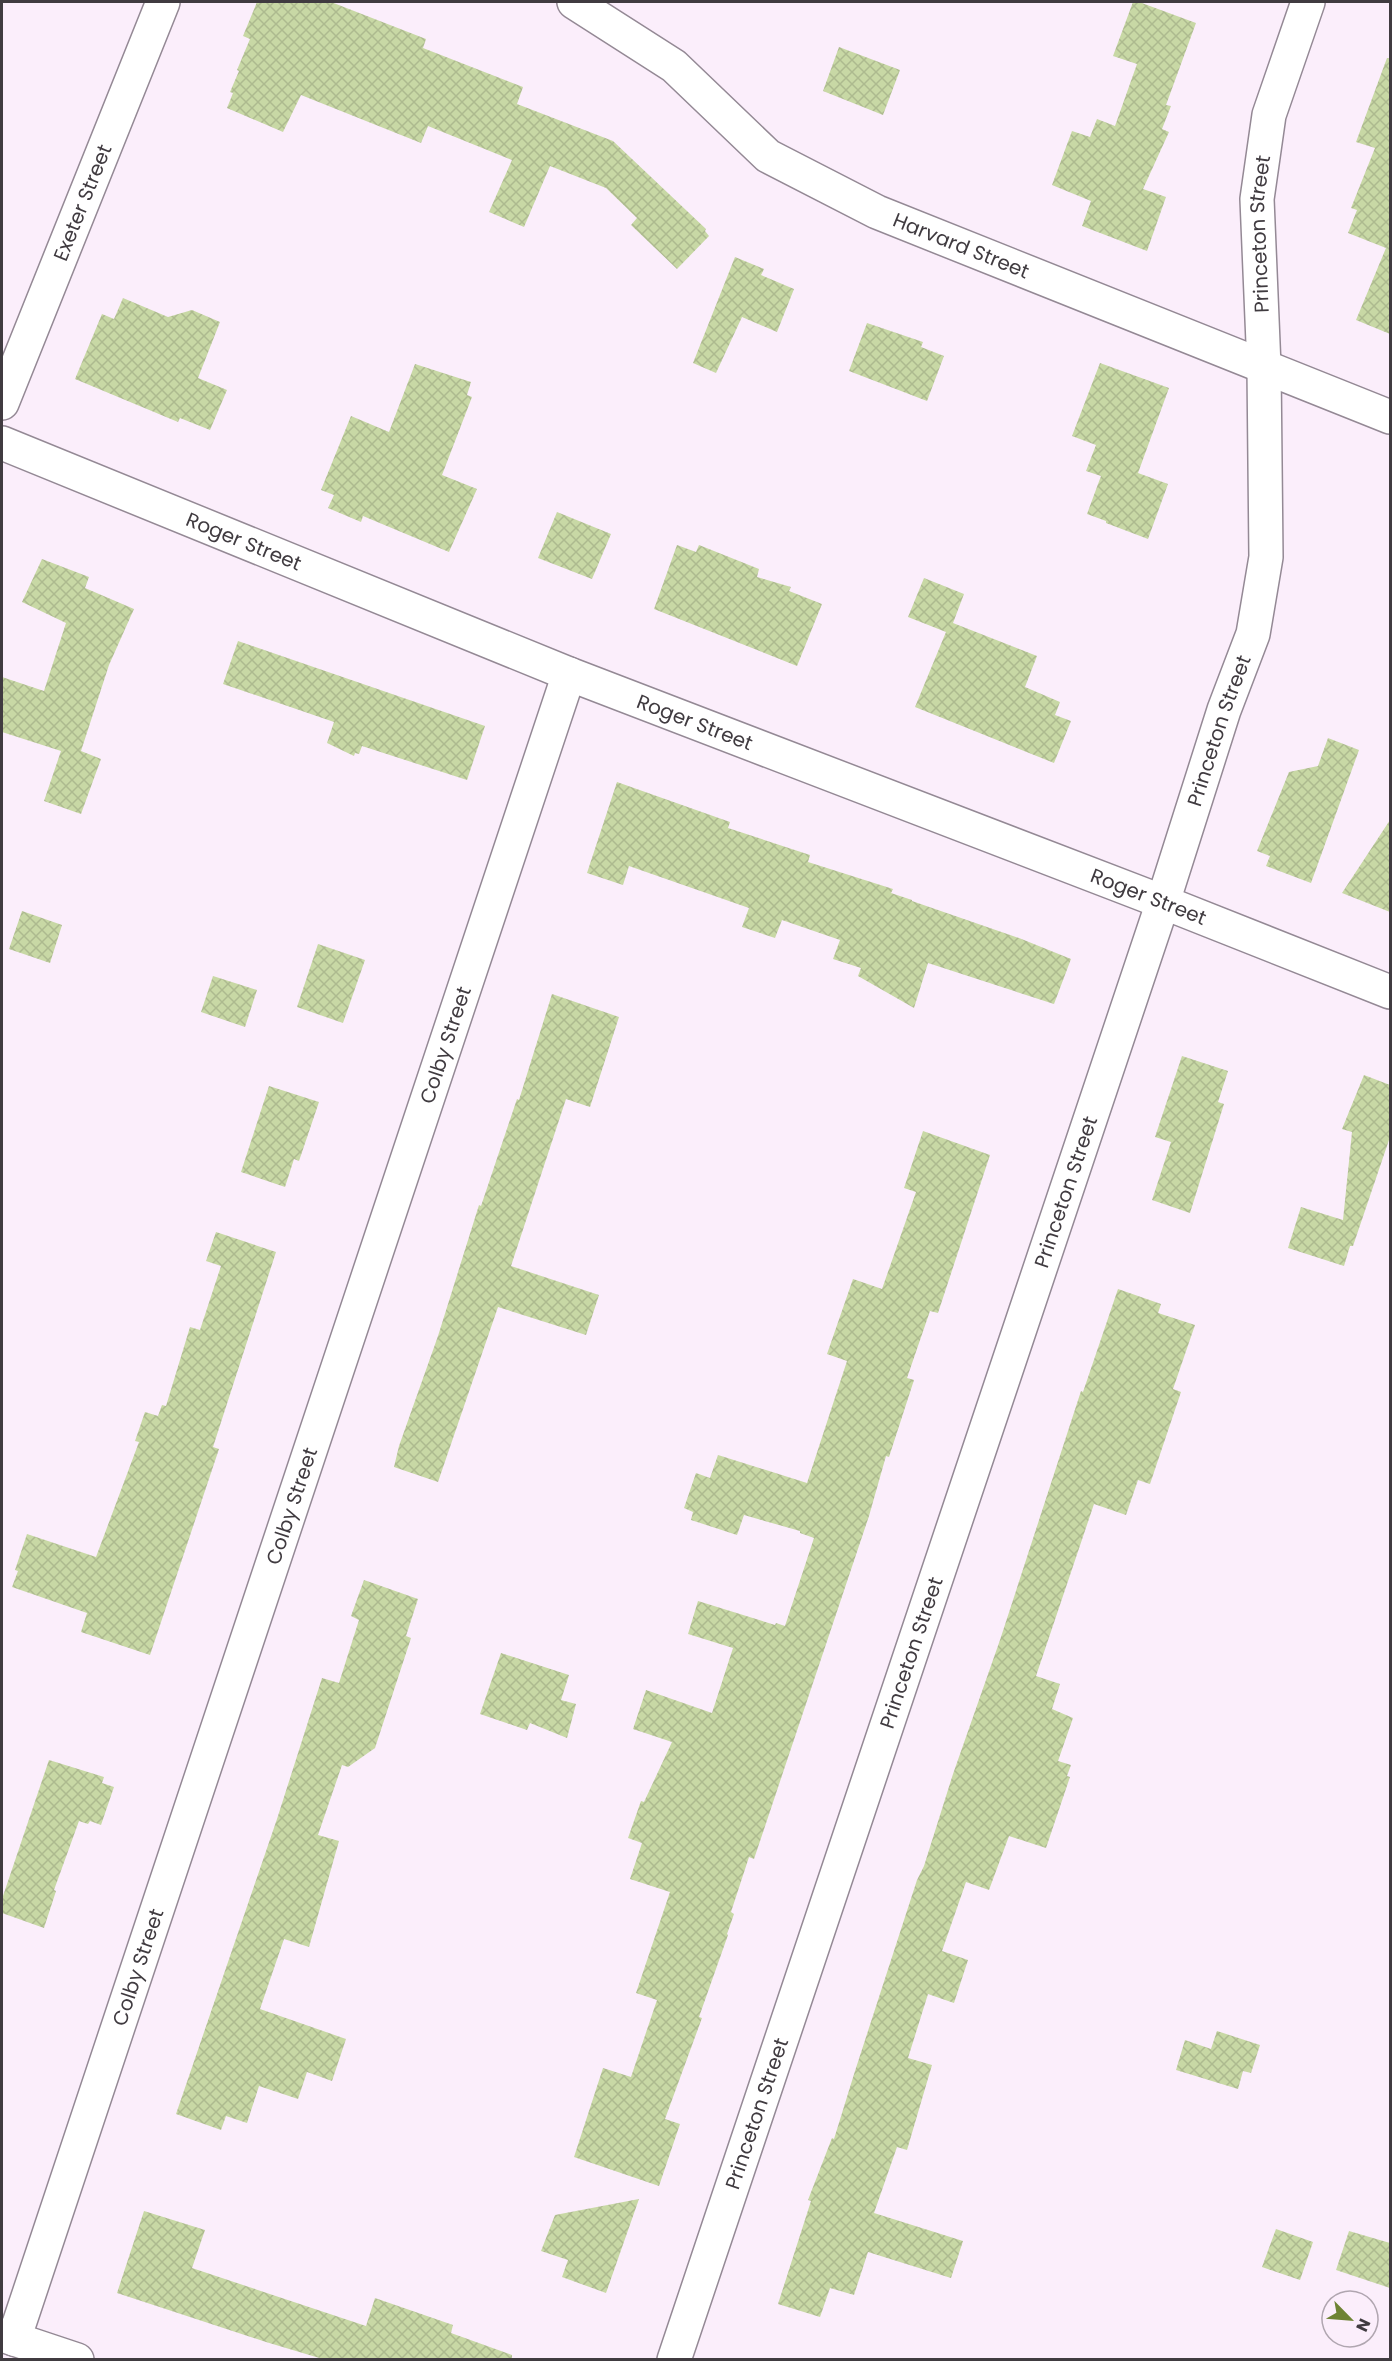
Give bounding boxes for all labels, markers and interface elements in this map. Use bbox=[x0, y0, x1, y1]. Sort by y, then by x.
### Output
street label: Exeter Street bbox=[47, 140, 118, 265]
street label: Princeton Street bbox=[1243, 153, 1277, 313]
street label: Harvard Street bbox=[889, 206, 1033, 285]
street label: Roger Street bbox=[182, 505, 306, 578]
street label: Princeton Street bbox=[1180, 651, 1258, 810]
street label: Roger Street bbox=[633, 687, 757, 757]
street label: Roger Street bbox=[1086, 861, 1211, 932]
street label: Colby Street bbox=[413, 983, 478, 1107]
street label: Princeton Street bbox=[1027, 1113, 1104, 1271]
street label: Colby Street bbox=[259, 1444, 324, 1568]
street label: Princeton Street bbox=[873, 1573, 950, 1732]
street label: Colby Street bbox=[105, 1905, 171, 2029]
street label: Princeton Street bbox=[718, 2034, 795, 2193]
north arrow bbox=[1320, 2289, 1380, 2349]
text: N bbox=[1350, 2315, 1376, 2335]

